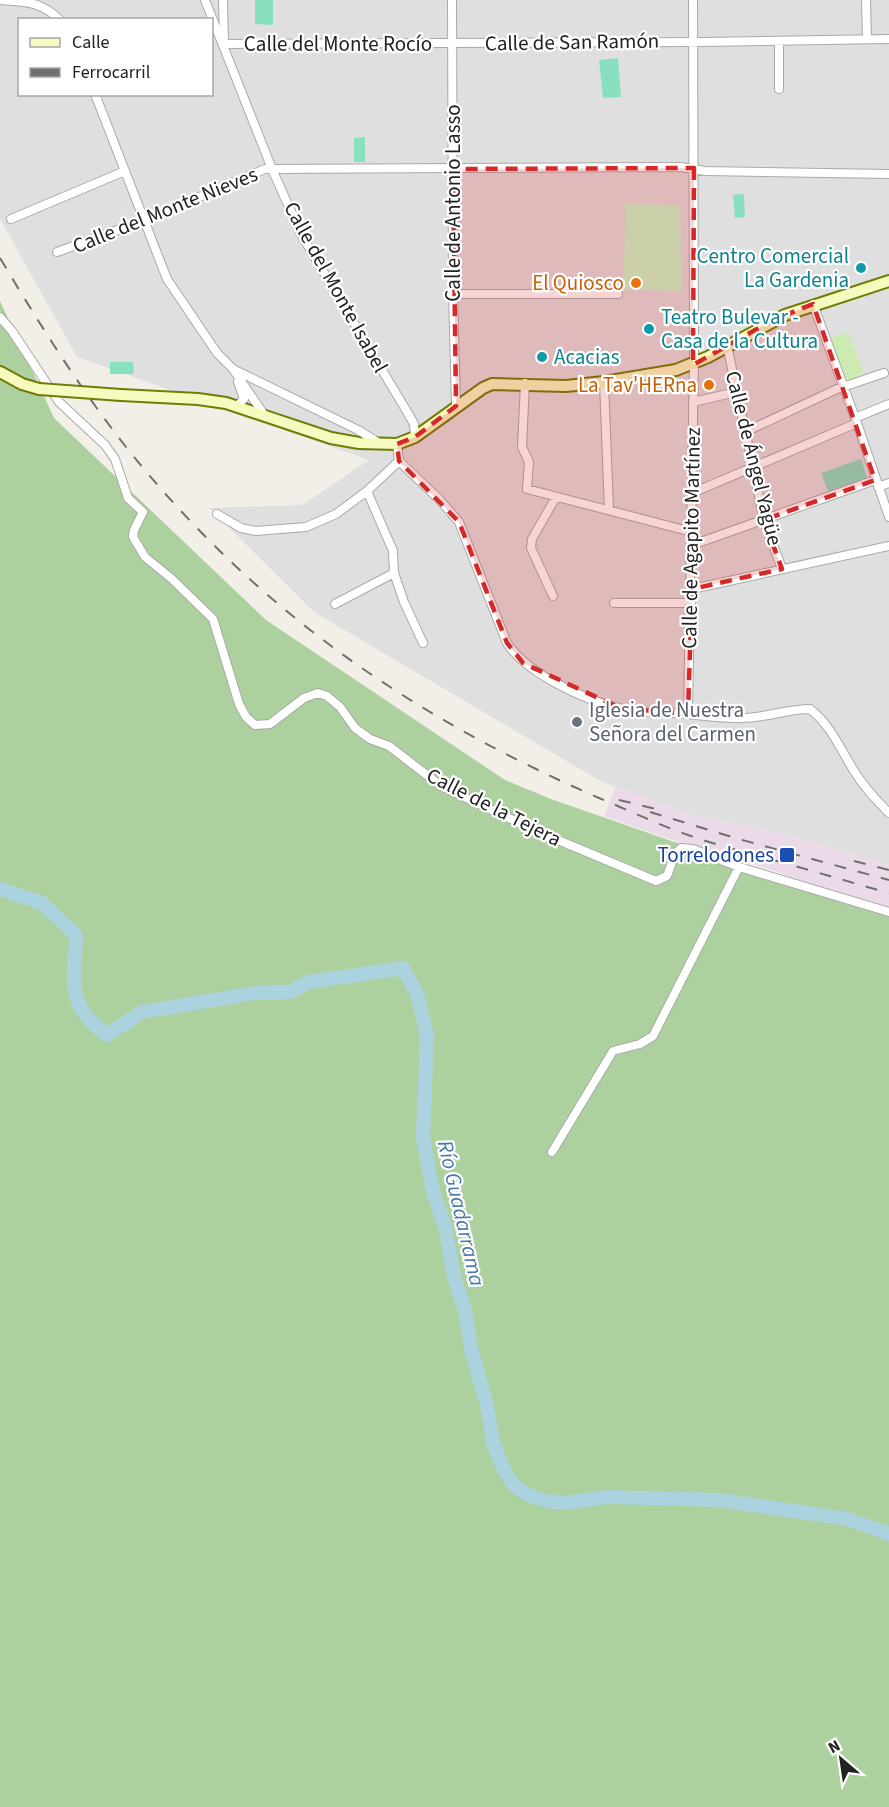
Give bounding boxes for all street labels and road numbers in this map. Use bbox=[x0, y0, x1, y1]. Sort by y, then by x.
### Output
street label: Calle de San Ramón bbox=[485, 25, 659, 59]
street label: Calle del Monte Rocío bbox=[244, 29, 432, 59]
street label: Calle de Antonio Lasso bbox=[438, 104, 468, 302]
street label: Calle del Monte Nieves bbox=[68, 159, 262, 261]
street label: Calle del Monte Isabel bbox=[276, 196, 396, 378]
street label: Calle de Ángel Yagüe bbox=[718, 368, 790, 548]
street label: Calle de Agapito Martínez bbox=[674, 427, 708, 649]
street label: Calle de la Tejera bbox=[421, 760, 567, 854]

